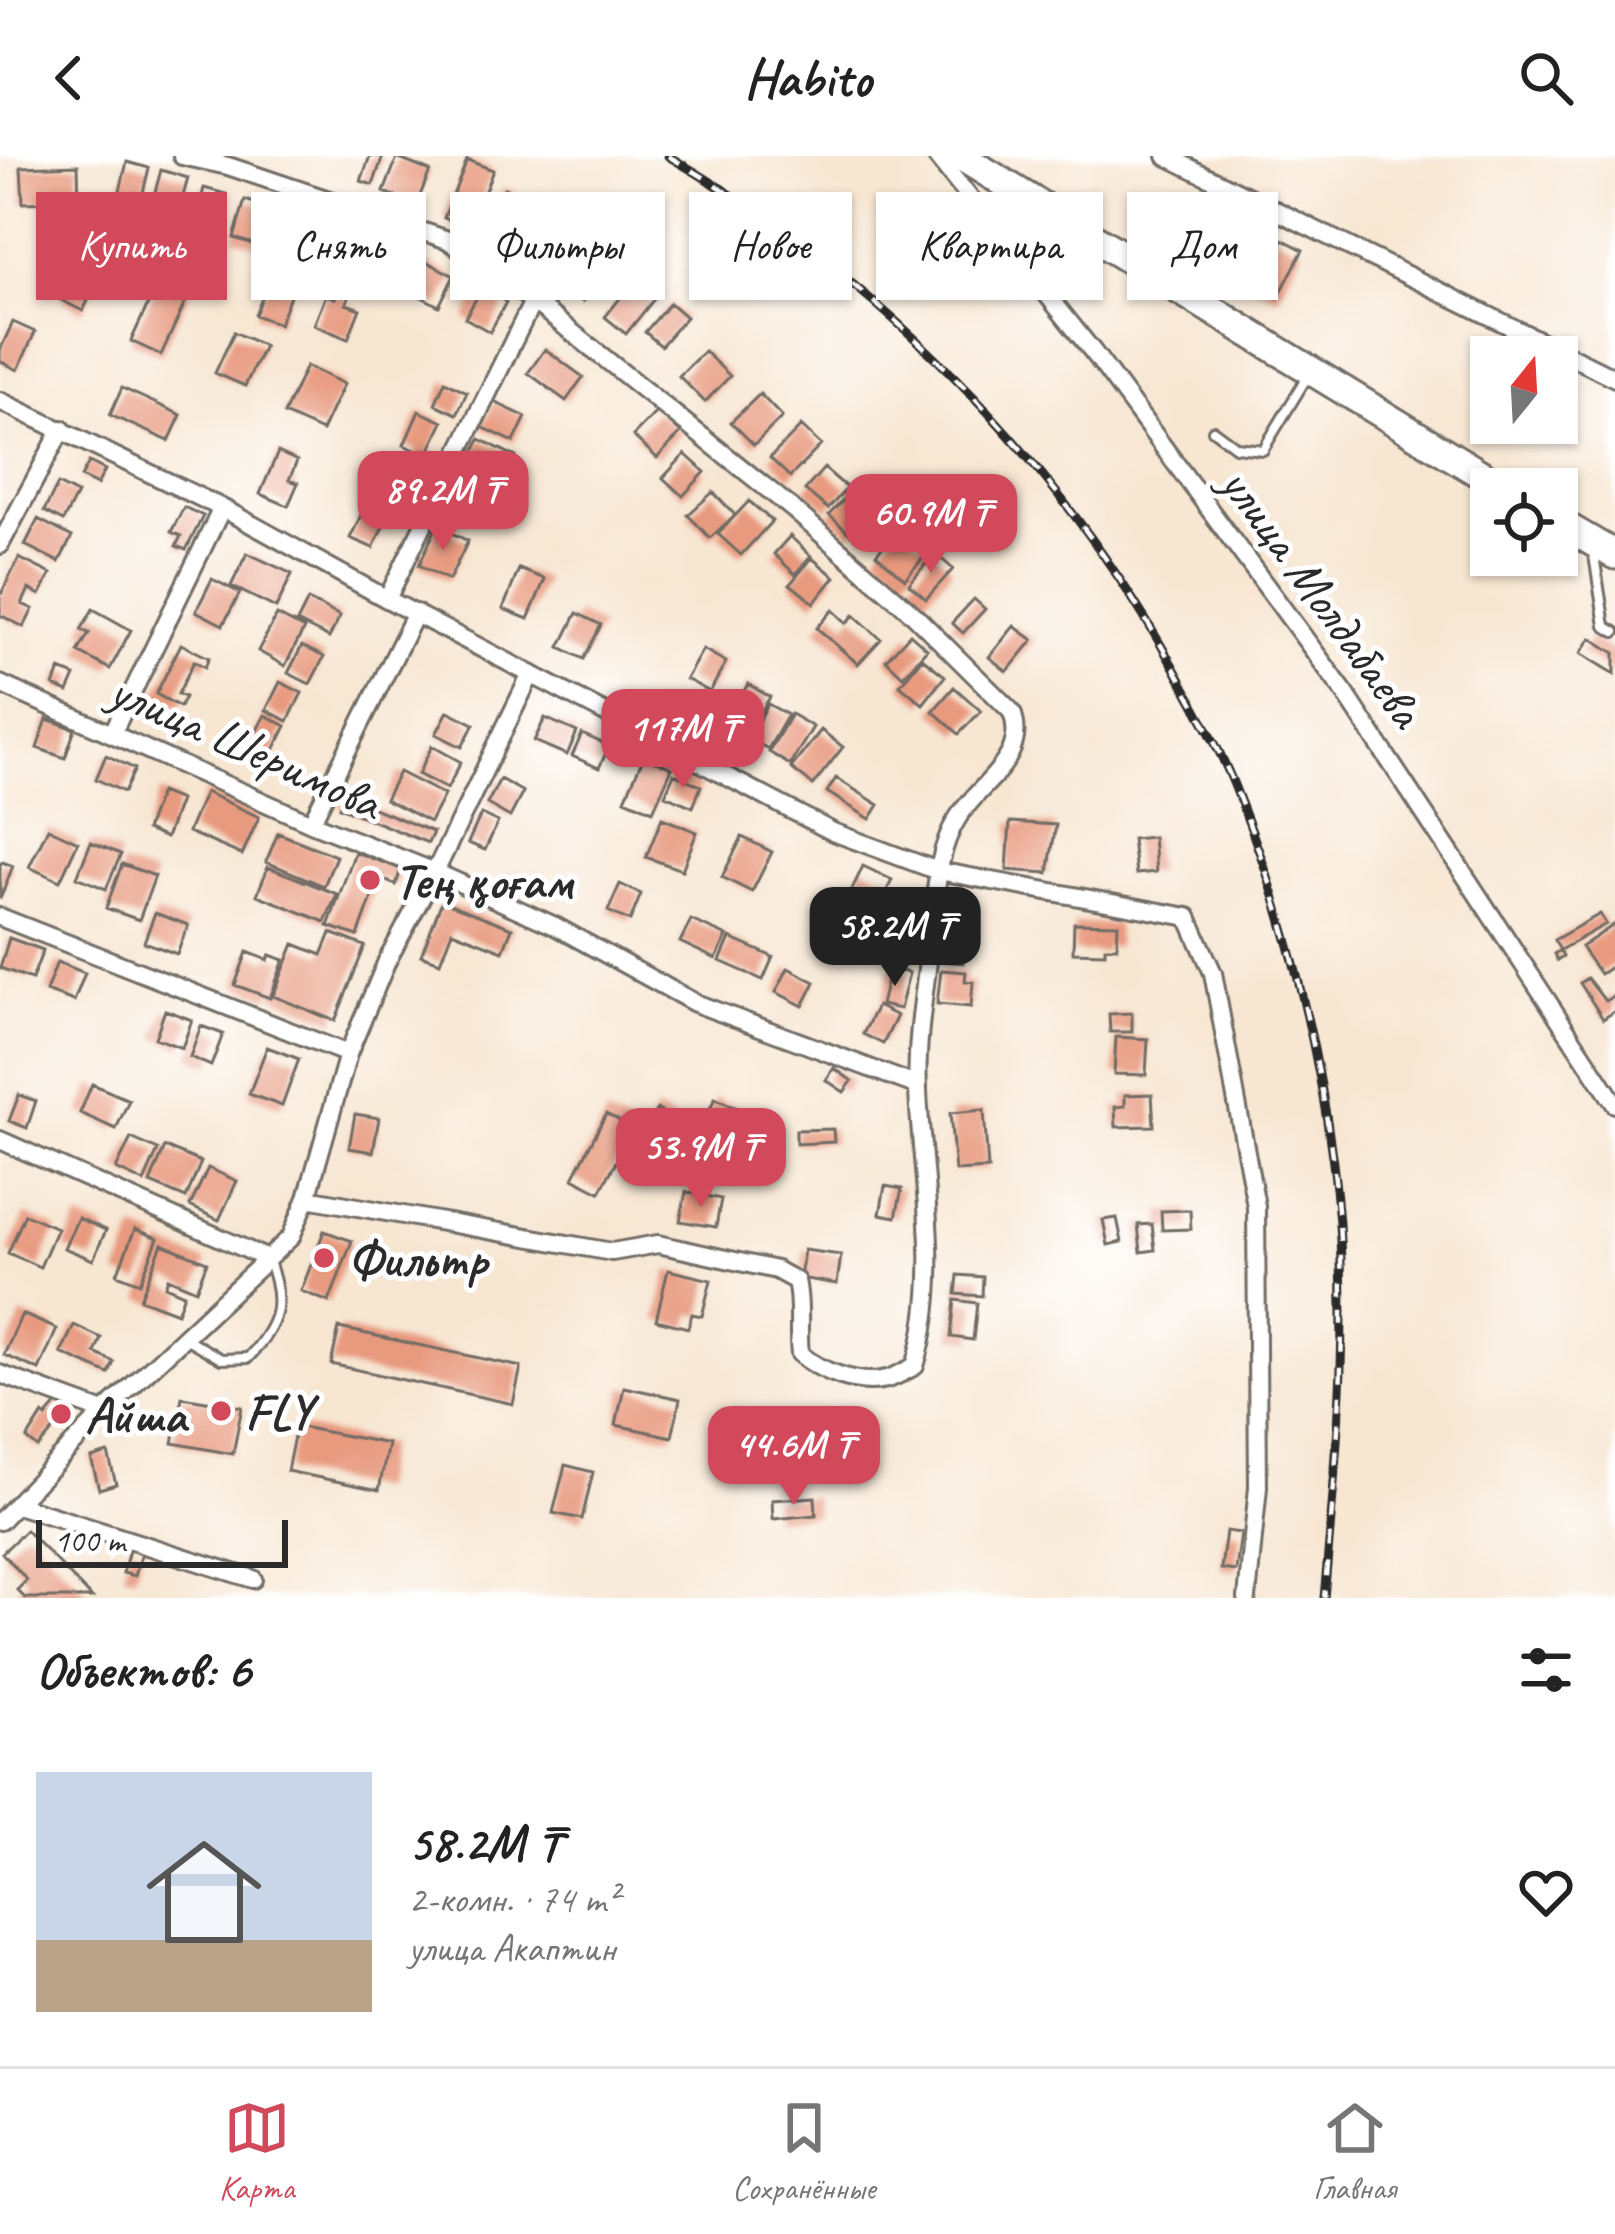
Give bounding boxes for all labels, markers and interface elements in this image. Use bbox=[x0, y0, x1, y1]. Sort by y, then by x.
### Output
text: Habito bbox=[744, 44, 871, 112]
icon: back bbox=[36, 45, 102, 111]
icon: search bbox=[1513, 45, 1579, 111]
chip: Купить bbox=[36, 192, 227, 300]
chip: Снять bbox=[251, 192, 426, 300]
chip: Фильтры bbox=[450, 192, 665, 300]
chip: Новое bbox=[689, 192, 852, 300]
chip: Квартира bbox=[876, 192, 1103, 300]
chip: Дом bbox=[1127, 192, 1278, 300]
north arrow bbox=[1470, 336, 1578, 444]
map controls bbox=[1470, 336, 1578, 576]
pin: 89.2M ₸ bbox=[332, 451, 554, 553]
street label: улица Молдабаева bbox=[1205, 452, 1440, 742]
text: 89.2M ₸ bbox=[385, 465, 501, 514]
button: locate bbox=[1470, 468, 1578, 576]
pin: 60.9M ₸ bbox=[820, 474, 1042, 576]
text: 60.9M ₸ bbox=[872, 488, 990, 537]
street label: улица Шеримова bbox=[97, 656, 395, 836]
pin: 117M ₸ bbox=[585, 689, 781, 791]
text: 117M ₸ bbox=[628, 703, 738, 752]
place label: Тең қоғам bbox=[394, 849, 575, 913]
marker: Тең қоғам bbox=[357, 867, 383, 893]
pin: 58.2M ₸ bbox=[784, 887, 1006, 989]
text: 58.2M ₸ bbox=[837, 901, 953, 950]
pin: 53.9M ₸ bbox=[590, 1108, 812, 1210]
text: 53.9M ₸ bbox=[643, 1122, 759, 1171]
place label: Фильтр bbox=[348, 1227, 491, 1291]
marker: Фильтр bbox=[311, 1245, 337, 1271]
place label: FLY bbox=[245, 1380, 320, 1444]
place label: Айша bbox=[85, 1383, 190, 1447]
marker: FLY bbox=[208, 1398, 234, 1424]
marker: Айша bbox=[48, 1401, 74, 1427]
pin: 44.6M ₸ bbox=[683, 1406, 905, 1508]
text: 44.6M ₸ bbox=[735, 1420, 853, 1469]
scale bar bbox=[36, 1514, 288, 1567]
text: 100 m bbox=[54, 1520, 125, 1562]
icon: filters bbox=[1513, 1637, 1579, 1703]
text: Объектов: 6 bbox=[36, 1638, 250, 1702]
text: 58.2M ₸ bbox=[408, 1811, 561, 1875]
icon: home bbox=[132, 1820, 276, 1964]
icon: heart bbox=[1513, 1859, 1579, 1925]
text: 2-комн. · 74 m² bbox=[408, 1875, 618, 1924]
text: улица Акаптин bbox=[408, 1924, 615, 1973]
tab: Карта bbox=[219, 2095, 294, 2209]
tab: Сохранённые bbox=[732, 2095, 876, 2209]
tab: Главная bbox=[1313, 2095, 1396, 2209]

